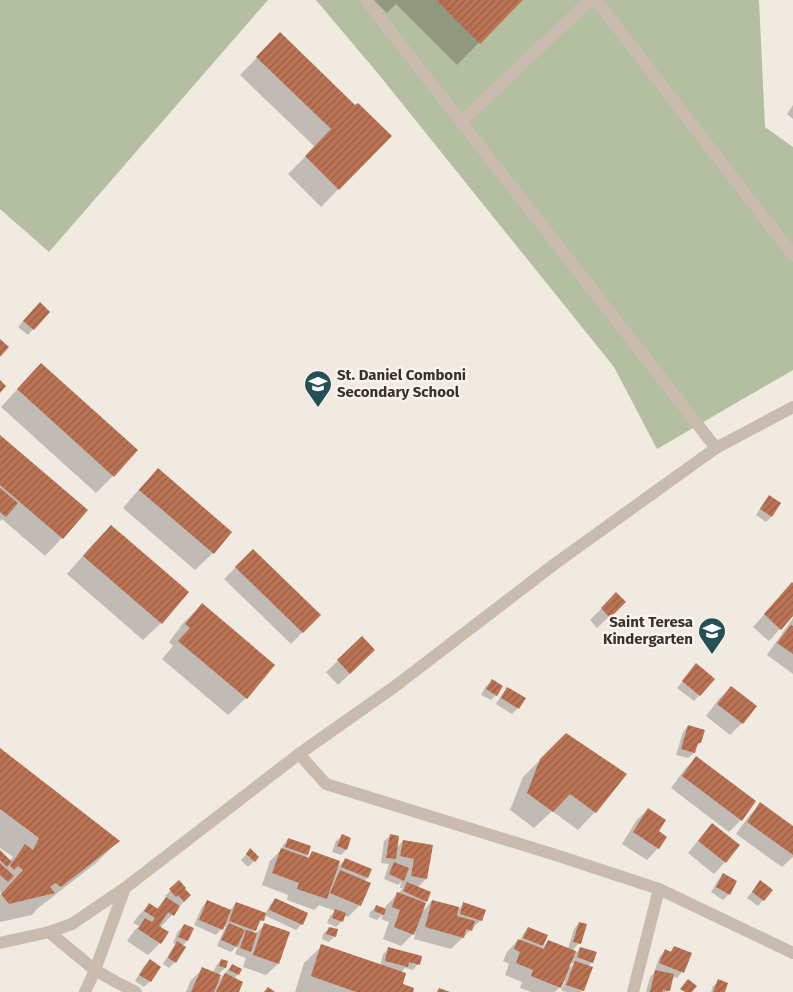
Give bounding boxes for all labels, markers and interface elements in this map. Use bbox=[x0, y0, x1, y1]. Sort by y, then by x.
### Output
place label: St. Daniel Comboni Secondary School bbox=[337, 366, 466, 401]
school or university icon: St. Daniel Comboni Secondary School bbox=[303, 369, 333, 408]
place label: Saint Teresa Kindergarten bbox=[603, 613, 693, 648]
school or university icon: Saint Teresa Kindergarten bbox=[697, 616, 727, 655]

